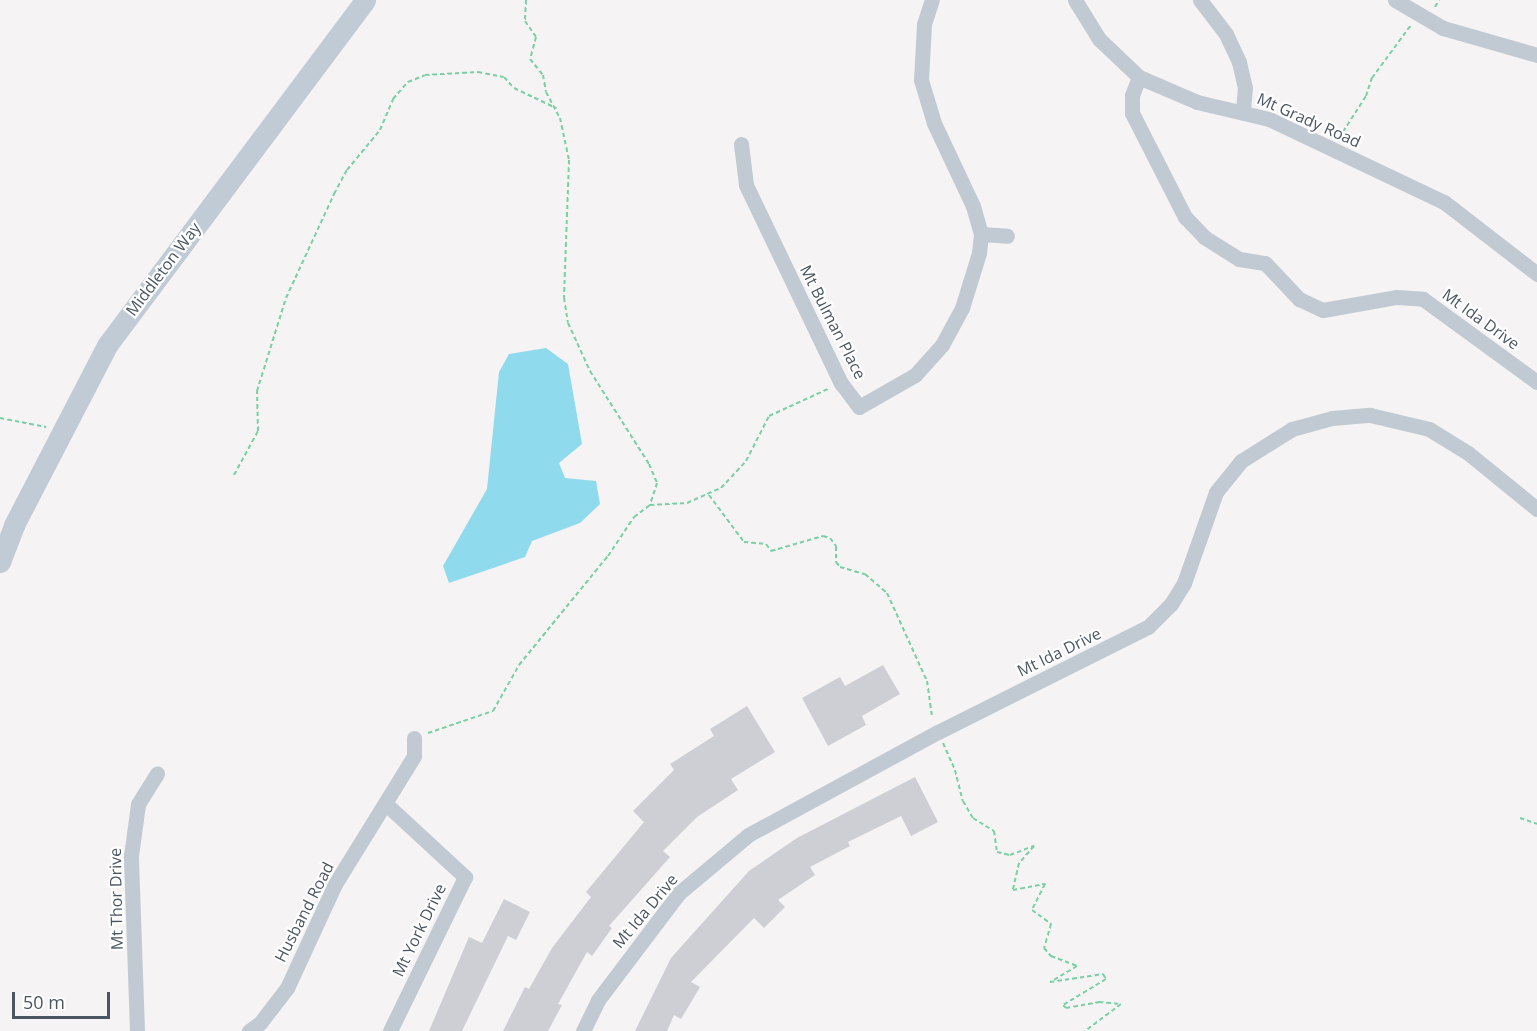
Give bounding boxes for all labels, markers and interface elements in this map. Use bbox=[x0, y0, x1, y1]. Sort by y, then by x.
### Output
street label: Mt Grady Road bbox=[1254, 89, 1364, 151]
street label: Middleton Way bbox=[122, 218, 204, 320]
street label: Mt Bulman Place bbox=[796, 262, 870, 382]
street label: Mt Ida Drive bbox=[1439, 285, 1523, 353]
street label: Mt Ida Drive bbox=[1014, 623, 1104, 681]
street label: Mt Thor Drive bbox=[106, 848, 126, 950]
street label: Husband Road bbox=[271, 859, 337, 965]
street label: Mt Ida Drive bbox=[608, 870, 682, 952]
street label: Mt York Drive bbox=[388, 880, 450, 980]
scale bar bbox=[15, 980, 112, 1018]
text: 50 m bbox=[23, 990, 65, 1014]

